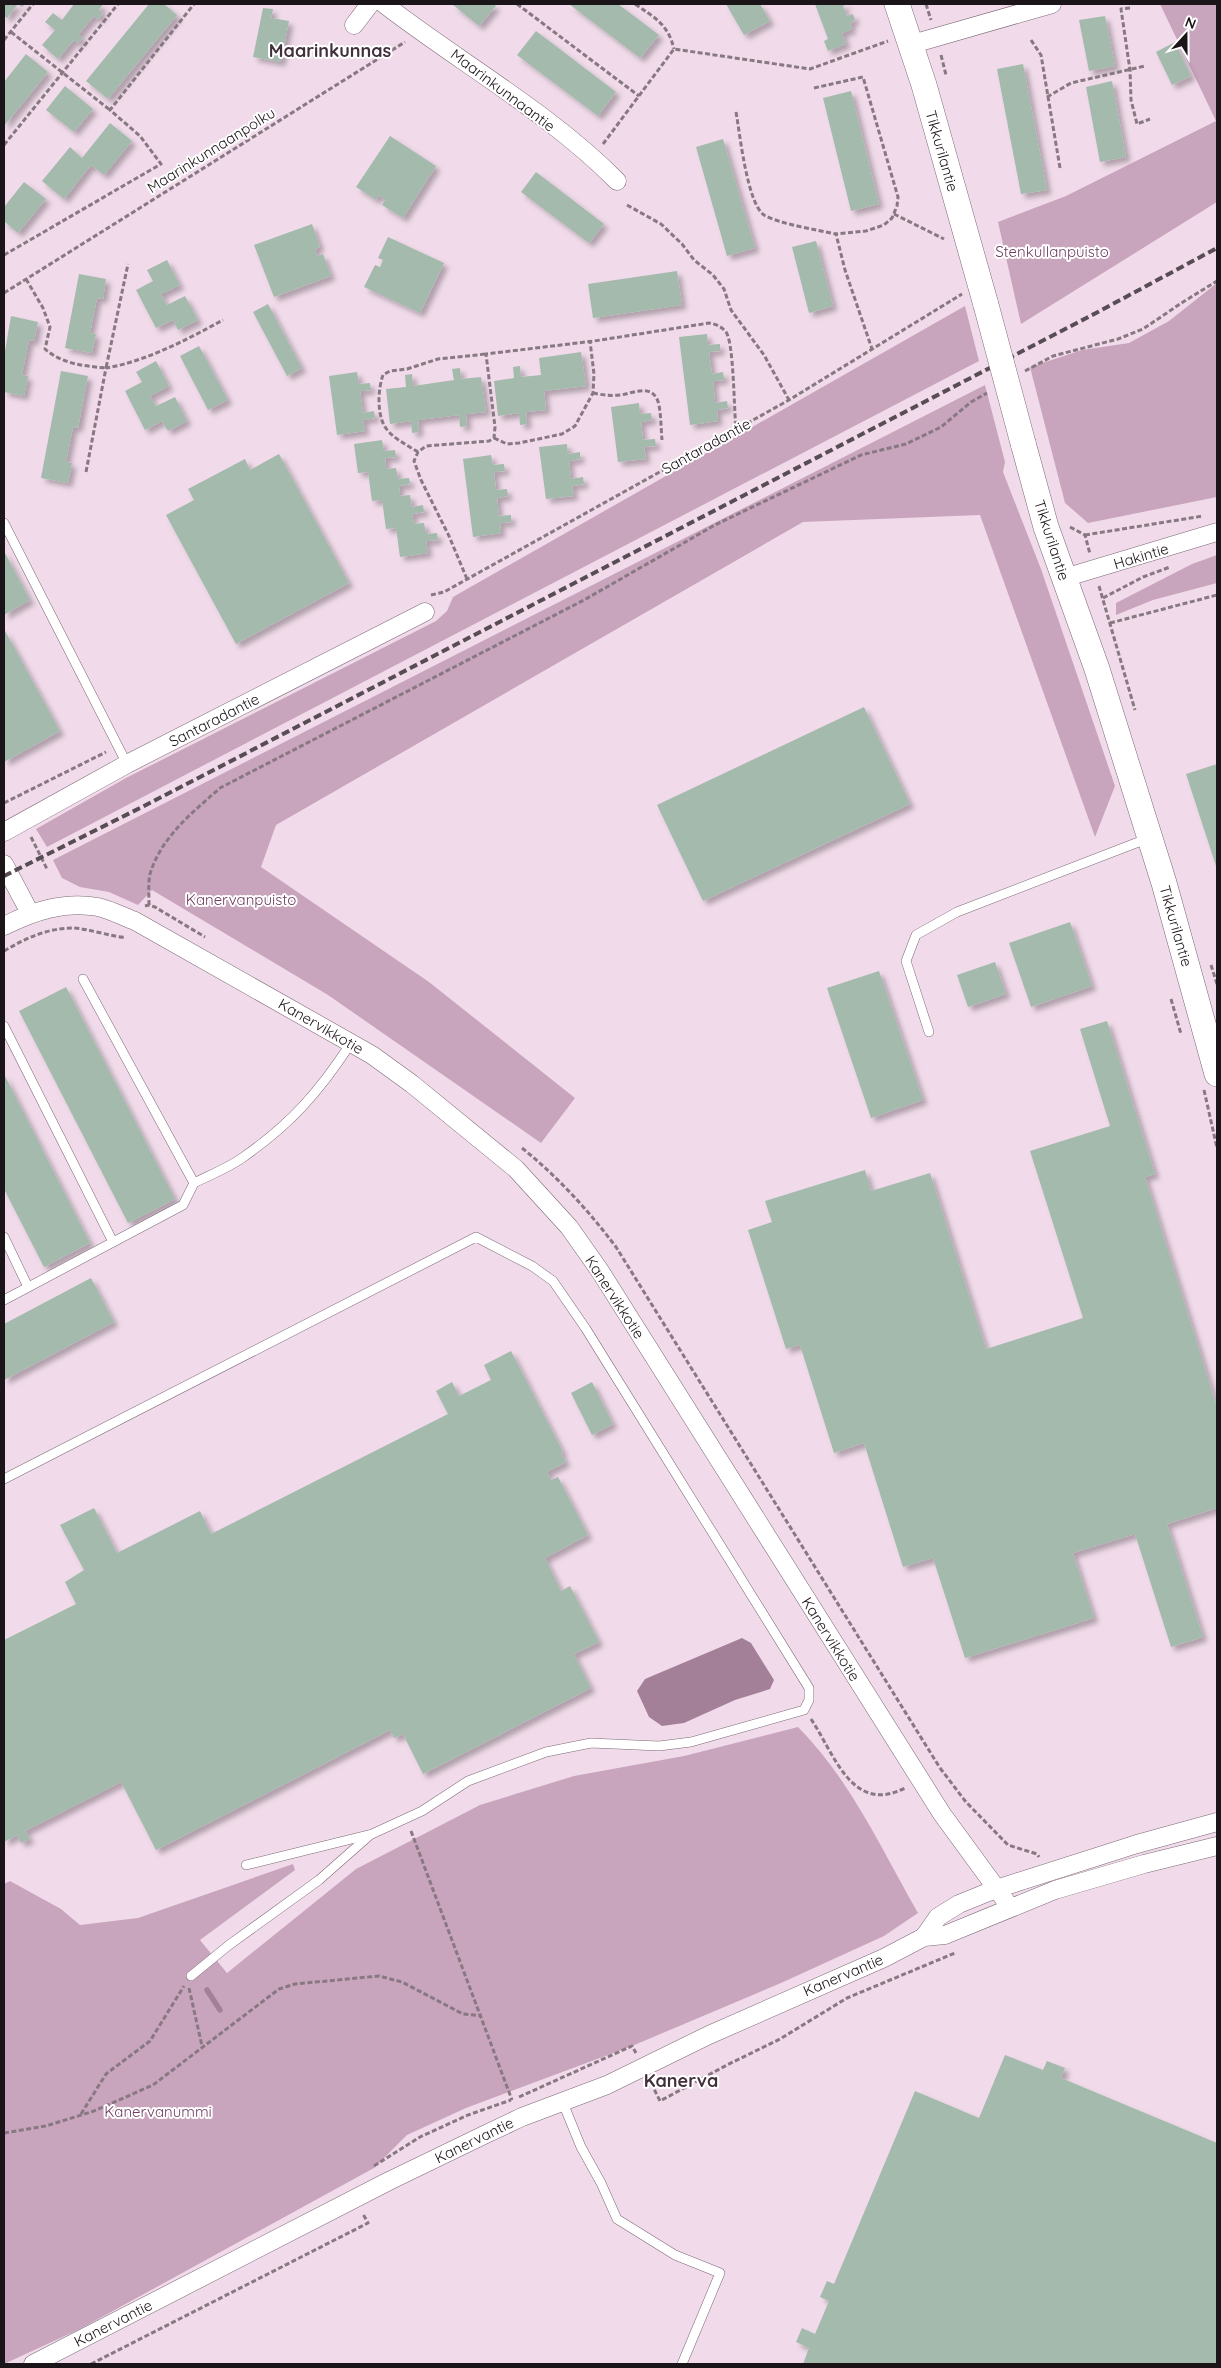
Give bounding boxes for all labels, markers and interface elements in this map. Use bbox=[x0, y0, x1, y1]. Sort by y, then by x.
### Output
north arrow bbox=[1161, 10, 1211, 60]
text: N bbox=[1183, 13, 1199, 33]
district label: Maarinkunnas bbox=[269, 39, 392, 62]
street label: Maarinkunnaantie bbox=[447, 44, 559, 136]
street label: Maarinkunnaanpolku bbox=[144, 103, 278, 197]
street label: Tikkurilantie bbox=[921, 108, 963, 194]
park label: Stenkullanpuisto bbox=[995, 242, 1109, 261]
street label: Santaradantie bbox=[658, 414, 754, 478]
street label: Tikkurilantie bbox=[1030, 497, 1074, 583]
street label: Hakintie bbox=[1111, 539, 1171, 573]
street label: Santaradantie bbox=[166, 689, 262, 751]
street label: Tikkurilantie bbox=[1155, 883, 1197, 969]
park label: Kanervanpuisto bbox=[186, 890, 296, 909]
street label: Kanervikkotie bbox=[275, 994, 367, 1058]
street label: Kanervikkotie bbox=[581, 1252, 649, 1342]
street label: Kanervikkotie bbox=[798, 1593, 864, 1685]
street label: Kanervantie bbox=[800, 1950, 886, 2000]
district label: Kanerva bbox=[644, 2069, 718, 2092]
park label: Kanervanummi bbox=[104, 2102, 212, 2121]
street label: Kanervantie bbox=[431, 2113, 517, 2167]
street label: Kanervantie bbox=[71, 2295, 155, 2351]

